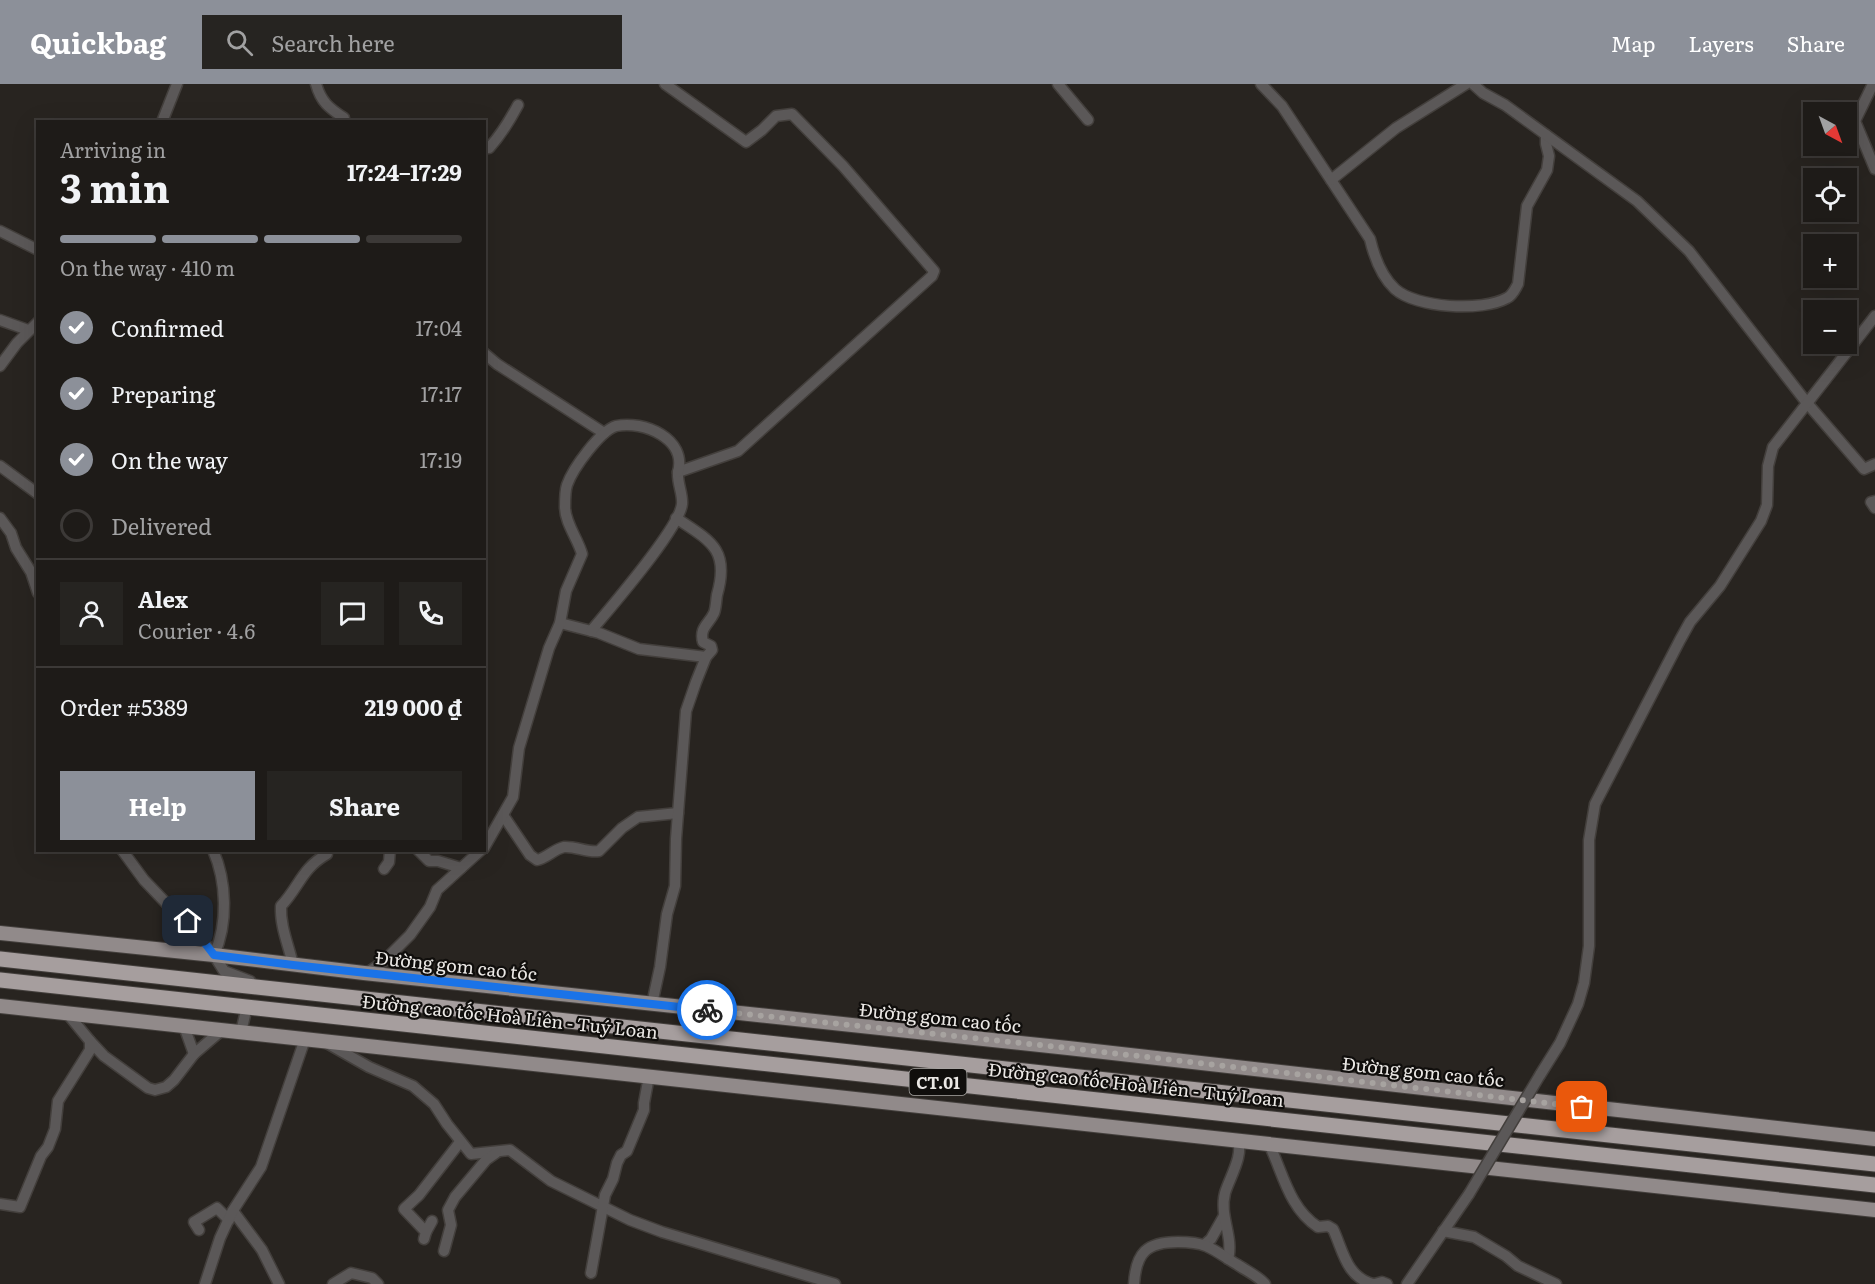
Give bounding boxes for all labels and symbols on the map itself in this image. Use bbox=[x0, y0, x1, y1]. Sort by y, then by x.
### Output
north arrow bbox=[1803, 102, 1857, 156]
pin bbox=[162, 895, 213, 946]
street label: Đường gom cao tốc bbox=[374, 943, 538, 987]
courier bbox=[677, 980, 737, 1040]
street label: Đường cao tốc Hoà Liên - Tuý Loan bbox=[361, 987, 659, 1045]
street label: Đường gom cao tốc bbox=[858, 995, 1022, 1039]
street label: Đường gom cao tốc bbox=[1341, 1049, 1505, 1093]
street label: Đường cao tốc Hoà Liên - Tuý Loan bbox=[987, 1055, 1285, 1113]
road number: CT.01 bbox=[910, 1069, 966, 1095]
pin bbox=[1556, 1081, 1607, 1132]

